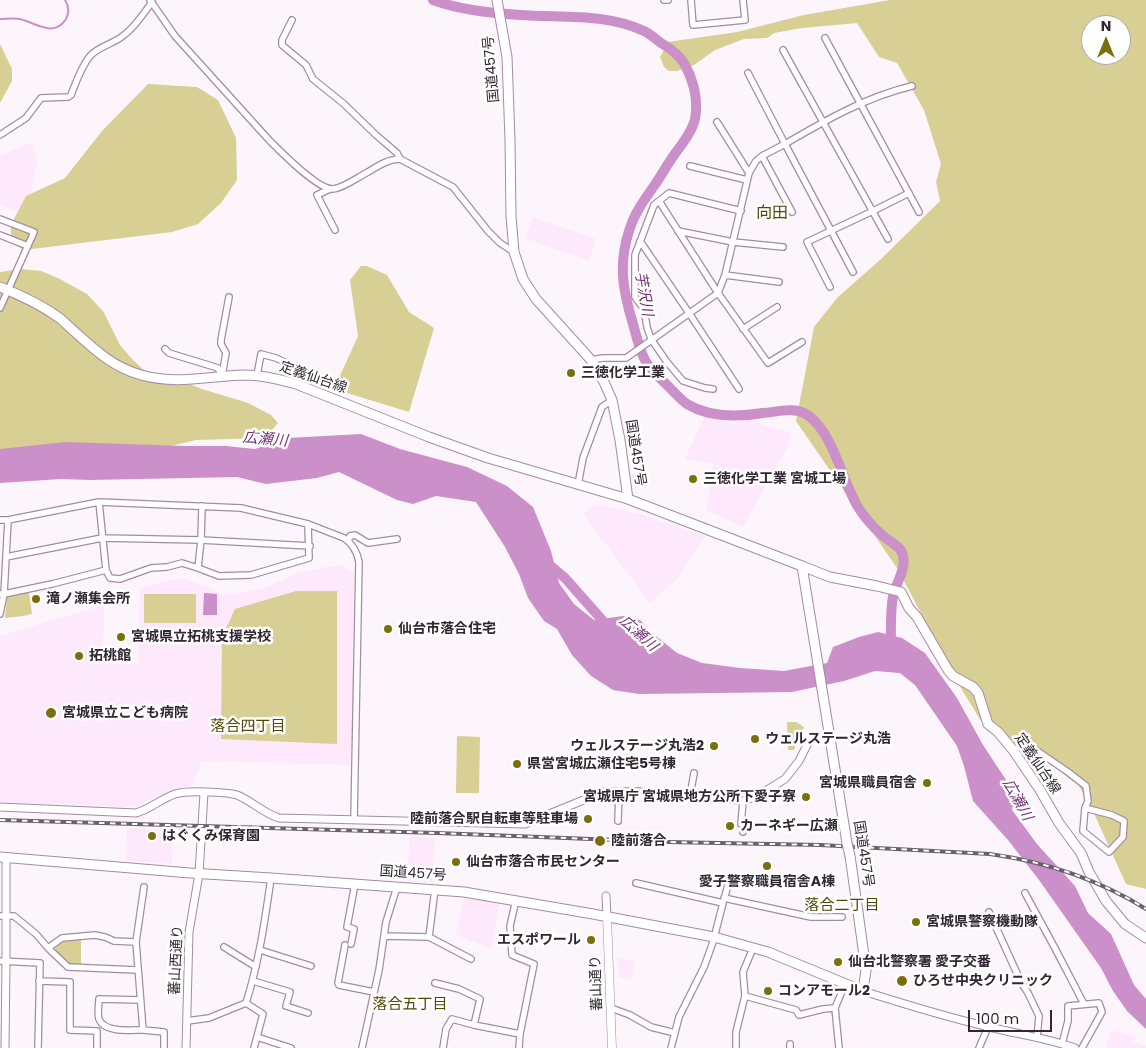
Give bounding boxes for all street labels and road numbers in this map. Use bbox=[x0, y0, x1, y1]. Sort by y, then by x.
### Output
street label: 国道457号 bbox=[481, 35, 503, 103]
street label: 定義仙台線 bbox=[277, 359, 349, 397]
street label: 国道457号 bbox=[621, 418, 649, 488]
street label: 定義仙台線 bbox=[1010, 730, 1064, 798]
street label: 国道457号 bbox=[849, 819, 877, 889]
street label: 国道457号 bbox=[379, 863, 447, 885]
street label: 蕃山西通り bbox=[167, 925, 187, 995]
street label: 蕃山通り bbox=[588, 955, 606, 1011]

